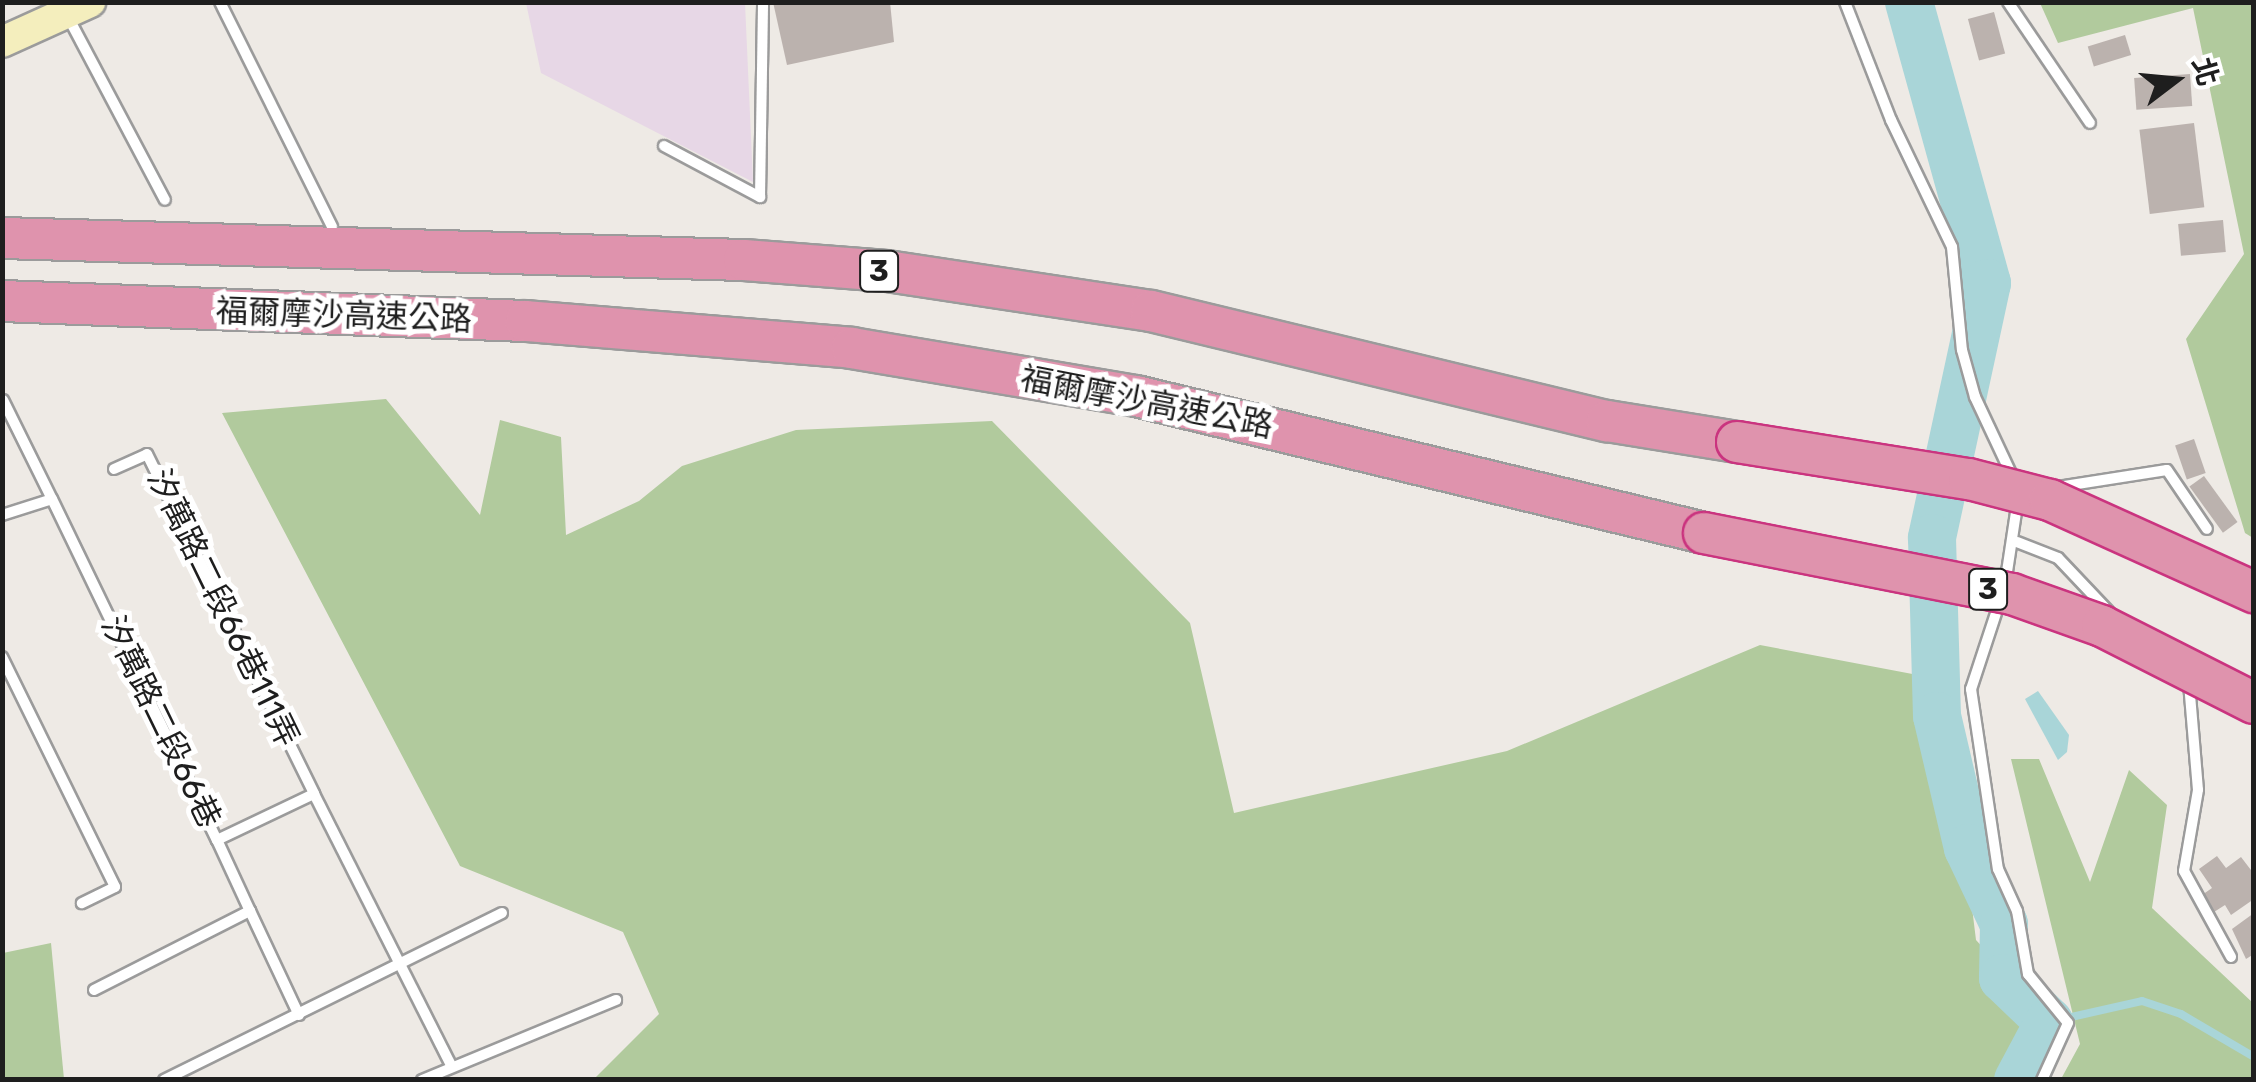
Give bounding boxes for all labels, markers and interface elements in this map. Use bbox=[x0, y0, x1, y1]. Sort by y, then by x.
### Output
north arrow bbox=[2126, 30, 2226, 130]
text: 北 bbox=[2186, 54, 2225, 90]
road number: 3 bbox=[859, 246, 899, 296]
street label: 福爾摩沙高速公路 bbox=[215, 291, 473, 339]
street label: 福爾摩沙高速公路 bbox=[1018, 359, 1276, 445]
street label: 汐萬路二段66巷111弄 bbox=[139, 463, 307, 753]
road number: 3 bbox=[1968, 564, 2008, 614]
street label: 汐萬路二段66巷 bbox=[93, 610, 229, 834]

